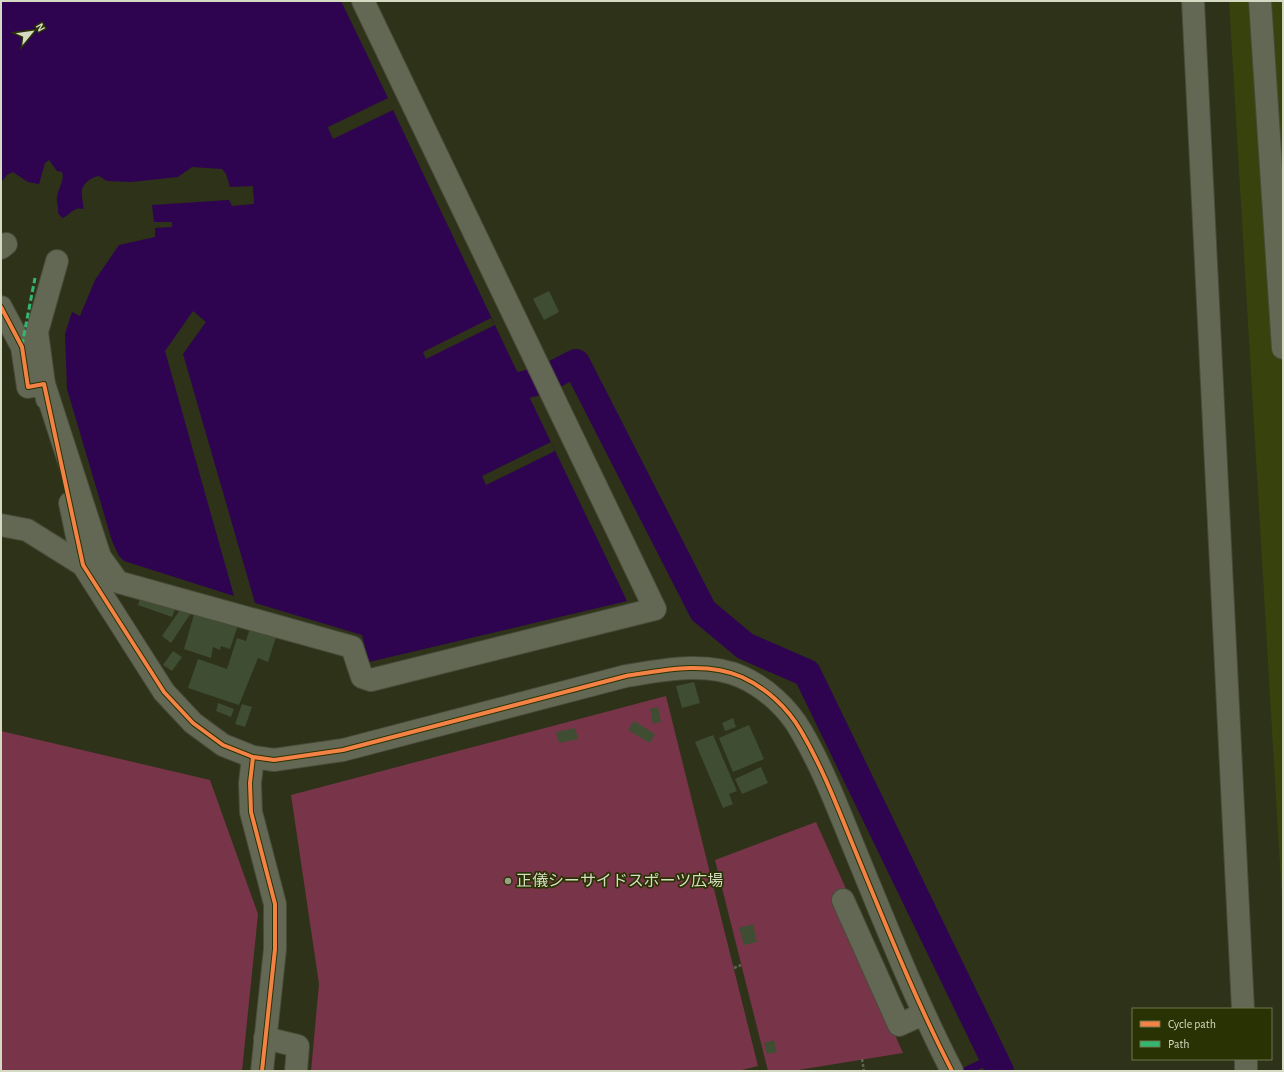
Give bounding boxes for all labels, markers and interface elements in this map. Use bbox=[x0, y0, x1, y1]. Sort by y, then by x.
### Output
north arrow bbox=[12, 12, 52, 52]
text: N bbox=[34, 21, 47, 33]
place label: 正儀シーサイドスポーツ広場 bbox=[516, 872, 723, 889]
marker: 正儀シーサイドスポーツ広場 bbox=[503, 876, 513, 886]
legend bbox=[1132, 1008, 1272, 1060]
text: Cycle path bbox=[1168, 1018, 1216, 1031]
text: Path bbox=[1168, 1038, 1190, 1050]

